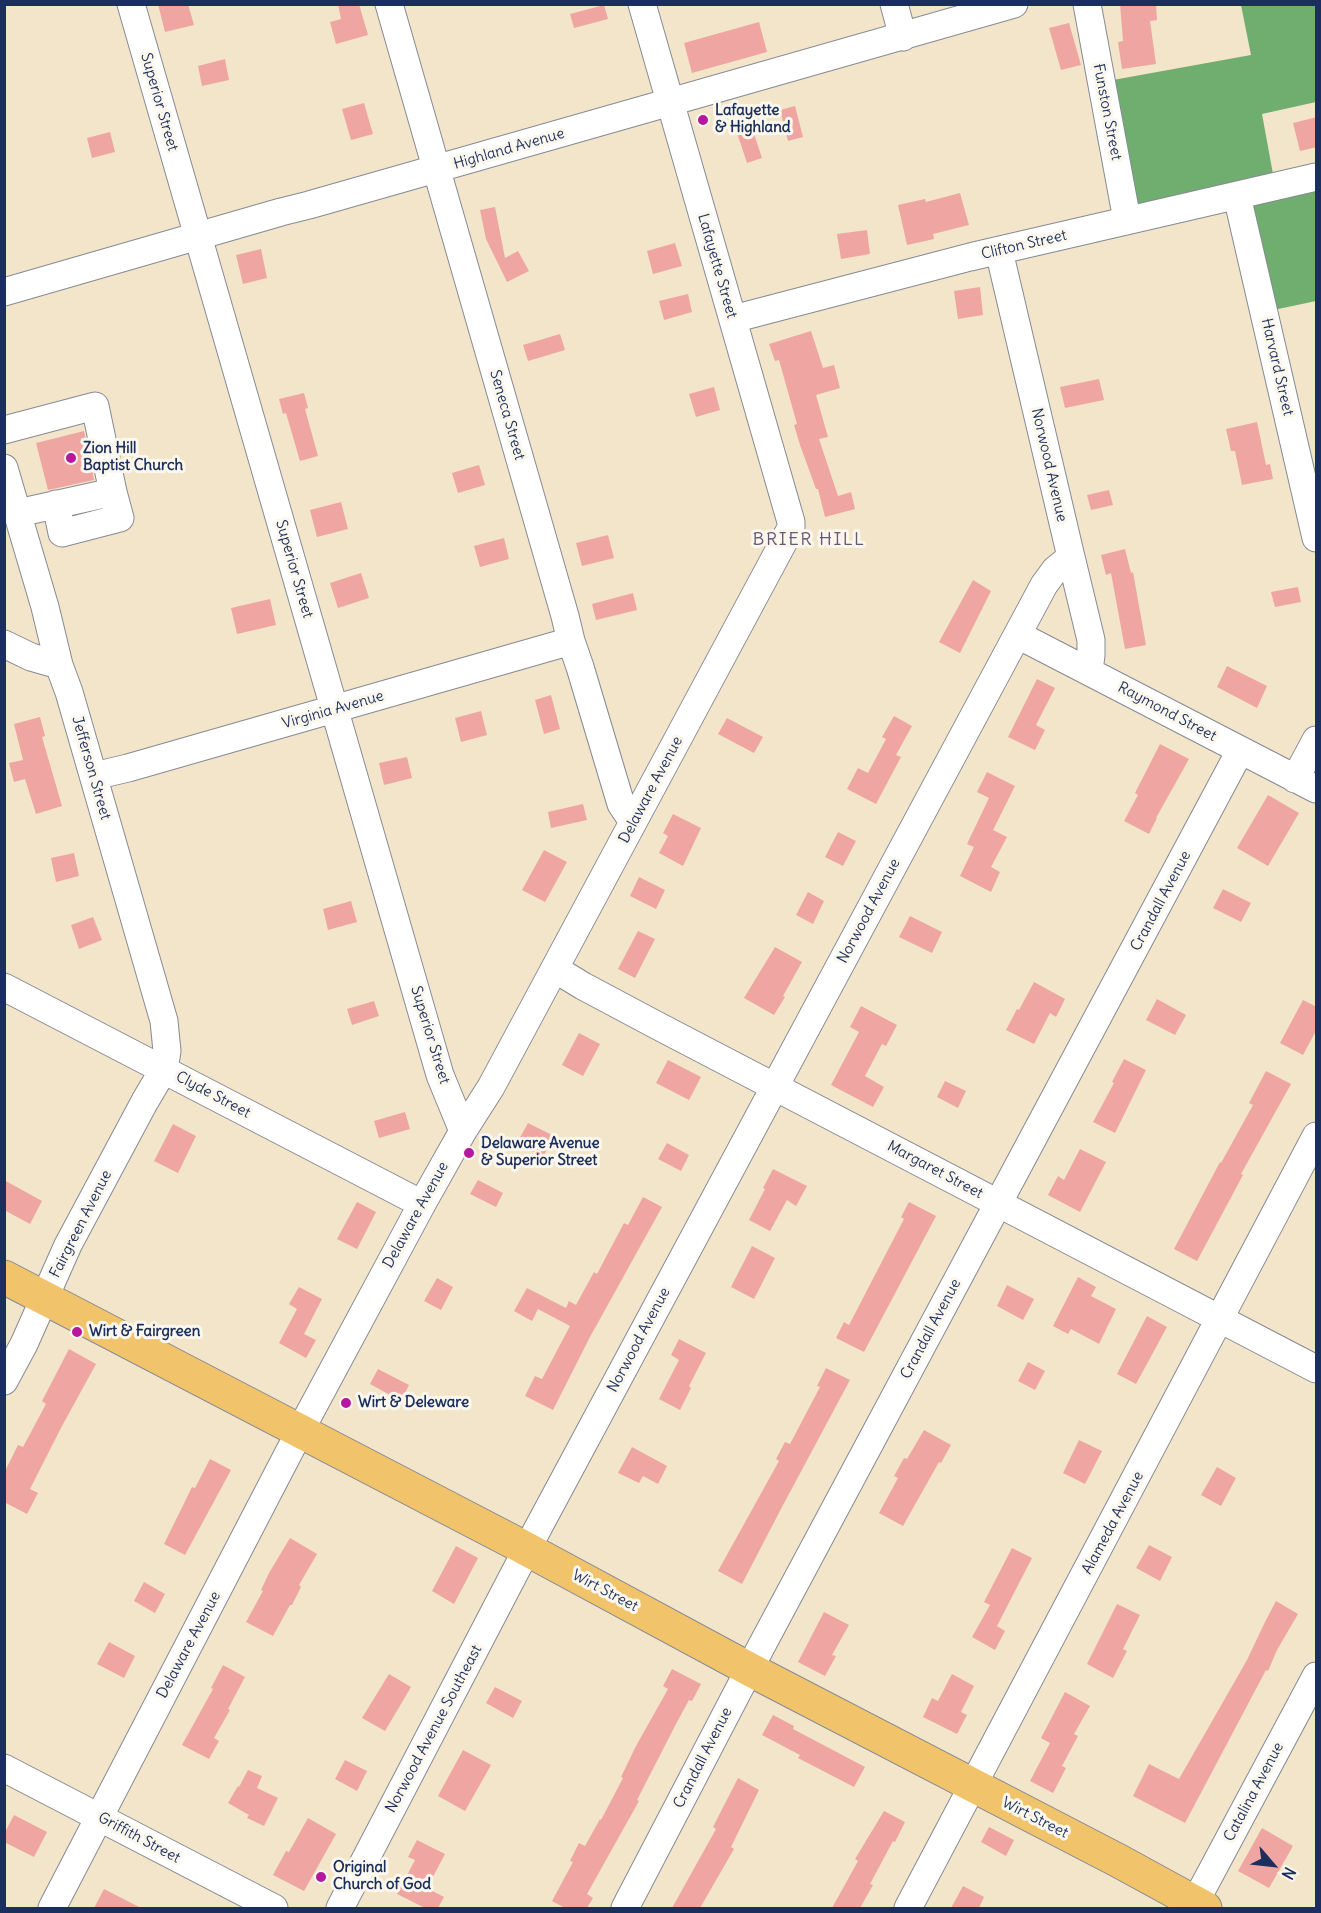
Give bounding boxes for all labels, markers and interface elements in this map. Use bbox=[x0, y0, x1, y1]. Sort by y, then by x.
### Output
street label: Superior Street bbox=[136, 51, 182, 153]
street label: Funston Street bbox=[1089, 62, 1125, 162]
place label: Lafayette & Highland bbox=[715, 102, 791, 137]
marker: Lafayette & Highland bbox=[696, 113, 710, 127]
street label: Highland Avenue bbox=[452, 125, 566, 173]
street label: Lafayette Street bbox=[693, 212, 741, 320]
street label: Clifton Street bbox=[979, 226, 1069, 264]
street label: Harvard Street bbox=[1257, 316, 1297, 418]
street label: Seneca Street bbox=[486, 368, 528, 462]
street label: Norwood Avenue bbox=[1027, 406, 1071, 524]
place label: Zion Hill Baptist Church bbox=[83, 440, 183, 475]
marker: Zion Hill Baptist Church bbox=[64, 451, 78, 465]
street label: Superior Street bbox=[271, 518, 317, 620]
district label: BRIER HILL bbox=[753, 529, 865, 551]
street label: Raymond Street bbox=[1115, 678, 1219, 746]
street label: Virginia Avenue bbox=[280, 687, 386, 733]
street label: Jefferson Street bbox=[68, 714, 114, 822]
street label: Delaware Avenue bbox=[615, 733, 687, 847]
street label: Crandall Avenue bbox=[1127, 848, 1195, 954]
street label: Norwood Avenue bbox=[834, 856, 904, 966]
street label: Superior Street bbox=[407, 984, 453, 1086]
street label: Clyde Street bbox=[172, 1068, 254, 1122]
place label: Delaware Avenue & Superior Street bbox=[481, 1135, 600, 1170]
street label: Margaret Street bbox=[884, 1137, 986, 1203]
marker: Delaware Avenue & Superior Street bbox=[462, 1146, 476, 1160]
street label: Delaware Avenue bbox=[379, 1159, 453, 1271]
street label: Fairgreen Avenue bbox=[46, 1167, 116, 1281]
street label: Crandall Avenue bbox=[897, 1276, 965, 1382]
street label: Norwood Avenue bbox=[604, 1285, 674, 1395]
place label: Wirt & Fairgreen bbox=[89, 1323, 200, 1341]
marker: Wirt & Fairgreen bbox=[70, 1325, 84, 1339]
place label: Wirt & Deleware bbox=[358, 1394, 469, 1412]
marker: Wirt & Deleware bbox=[339, 1396, 353, 1410]
street label: Alameda Avenue bbox=[1078, 1468, 1148, 1578]
street label: Wirt Street bbox=[569, 1566, 641, 1616]
street label: Delaware Avenue bbox=[153, 1588, 225, 1702]
street label: Norwood Avenue Southeast bbox=[382, 1642, 486, 1816]
street label: Crandall Avenue bbox=[670, 1704, 736, 1812]
street label: Catalina Avenue bbox=[1220, 1739, 1288, 1845]
street label: Wirt Street bbox=[999, 1794, 1071, 1842]
street label: Griffith Street bbox=[95, 1809, 183, 1867]
north arrow bbox=[1243, 1835, 1303, 1895]
place label: Original Church of God bbox=[333, 1859, 431, 1894]
text: N bbox=[1277, 1864, 1300, 1883]
marker: Original Church of God bbox=[314, 1870, 328, 1884]

